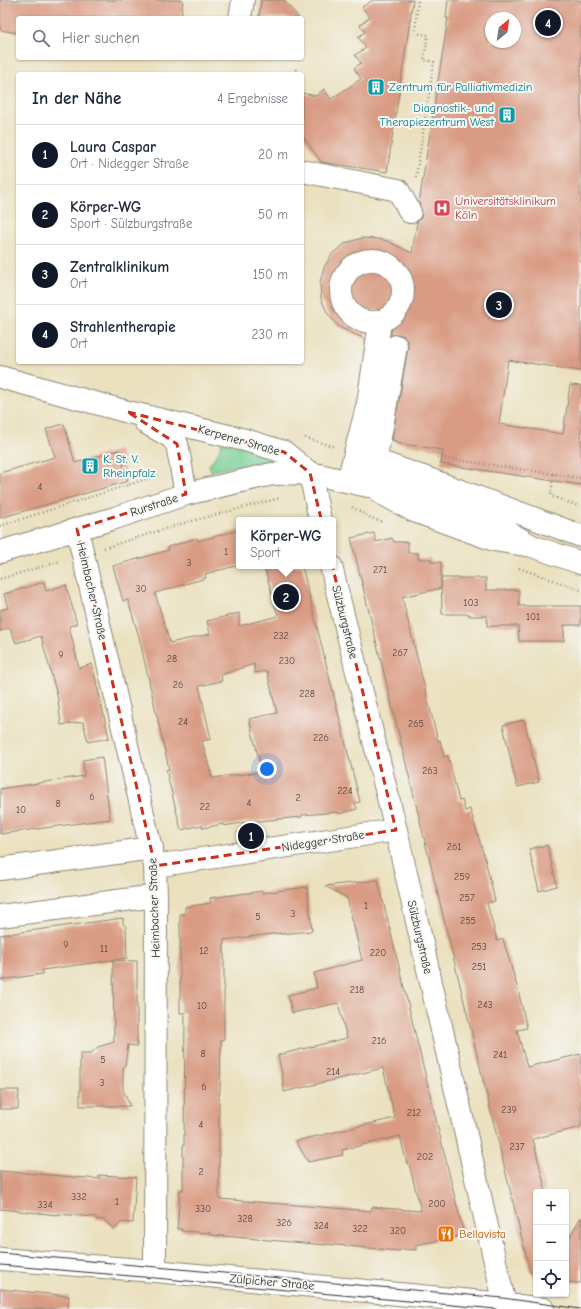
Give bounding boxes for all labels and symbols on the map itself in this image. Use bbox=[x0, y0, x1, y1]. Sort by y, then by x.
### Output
pin: 4 bbox=[535, 8, 561, 38]
north arrow bbox=[485, 12, 521, 48]
building icon: Zentrum für Palliativmedizin bbox=[366, 77, 386, 97]
place label: Zentrum für Palliativmedizin bbox=[389, 80, 533, 94]
place label: Diagnostik- und Therapiezentrum West bbox=[380, 101, 495, 129]
building icon: Diagnostik- und Therapiezentrum West bbox=[497, 105, 517, 125]
place label: Universitätsklinikum Köln bbox=[455, 194, 556, 222]
hospital icon: Universitätsklinikum Köln bbox=[432, 198, 452, 218]
pin: 3 bbox=[486, 290, 512, 320]
street label: Kerpener Straße bbox=[196, 422, 282, 458]
place label: K. St. V. Rheinpfalz bbox=[103, 452, 156, 480]
building icon: K. St. V. Rheinpfalz bbox=[80, 456, 100, 476]
house number: 4 bbox=[38, 481, 43, 493]
street label: Rurstraße bbox=[128, 491, 180, 519]
street label: Heimbacher Straße bbox=[74, 541, 110, 641]
house number: 1 bbox=[224, 546, 228, 558]
house number: 3 bbox=[186, 557, 192, 569]
house number: 271 bbox=[373, 564, 387, 576]
pin: 2 bbox=[273, 582, 299, 612]
house number: 30 bbox=[135, 583, 147, 595]
street label: Sülzburgstraße bbox=[329, 584, 361, 660]
house number: 103 bbox=[463, 597, 479, 609]
house number: 101 bbox=[526, 611, 540, 623]
house number: 232 bbox=[273, 630, 289, 642]
house number: 267 bbox=[392, 647, 408, 659]
house number: 9 bbox=[58, 649, 64, 661]
house number: 28 bbox=[167, 653, 177, 665]
house number: 230 bbox=[279, 655, 295, 667]
house number: 26 bbox=[173, 679, 183, 691]
house number: 228 bbox=[299, 688, 315, 700]
house number: 24 bbox=[178, 716, 188, 728]
house number: 265 bbox=[408, 718, 424, 730]
house number: 226 bbox=[313, 732, 329, 744]
your location bbox=[257, 759, 277, 779]
house number: 263 bbox=[422, 765, 438, 777]
house number: 224 bbox=[337, 785, 353, 797]
house number: 6 bbox=[89, 791, 95, 803]
house number: 2 bbox=[295, 792, 301, 804]
house number: 4 bbox=[247, 797, 252, 809]
house number: 8 bbox=[55, 798, 61, 810]
house number: 22 bbox=[200, 801, 210, 813]
house number: 10 bbox=[16, 804, 26, 816]
pin: 1 bbox=[238, 821, 264, 851]
street label: Nidegger Straße bbox=[281, 828, 365, 854]
house number: 261 bbox=[447, 841, 461, 853]
street label: Heimbacher Straße bbox=[145, 858, 163, 958]
house number: 259 bbox=[454, 871, 470, 883]
house number: 257 bbox=[459, 892, 475, 904]
street label: Sülzburgstraße bbox=[405, 899, 435, 975]
house number: 1 bbox=[364, 900, 368, 912]
house number: 3 bbox=[290, 908, 296, 920]
house number: 5 bbox=[255, 911, 261, 923]
house number: 255 bbox=[460, 915, 476, 927]
house number: 9 bbox=[63, 939, 69, 951]
house number: 253 bbox=[471, 941, 487, 953]
house number: 11 bbox=[100, 943, 108, 955]
house number: 12 bbox=[199, 945, 209, 957]
house number: 220 bbox=[370, 947, 386, 959]
house number: 251 bbox=[472, 961, 486, 973]
house number: 218 bbox=[350, 984, 364, 996]
house number: 243 bbox=[477, 999, 493, 1011]
house number: 10 bbox=[197, 1000, 207, 1012]
house number: 216 bbox=[372, 1035, 386, 1047]
house number: 8 bbox=[200, 1048, 206, 1060]
house number: 241 bbox=[493, 1049, 507, 1061]
house number: 5 bbox=[100, 1054, 106, 1066]
house number: 214 bbox=[326, 1066, 340, 1078]
house number: 3 bbox=[99, 1077, 105, 1089]
house number: 6 bbox=[201, 1081, 207, 1093]
house number: 239 bbox=[501, 1104, 517, 1116]
house number: 212 bbox=[407, 1107, 421, 1119]
house number: 4 bbox=[199, 1119, 204, 1131]
house number: 237 bbox=[509, 1141, 525, 1153]
house number: 202 bbox=[417, 1151, 433, 1163]
house number: 2 bbox=[198, 1166, 204, 1178]
house number: 332 bbox=[71, 1191, 87, 1203]
house number: 1 bbox=[115, 1196, 119, 1208]
house number: 200 bbox=[428, 1198, 446, 1210]
house number: 334 bbox=[38, 1199, 53, 1211]
house number: 330 bbox=[195, 1203, 211, 1215]
house number: 328 bbox=[237, 1213, 253, 1225]
house number: 326 bbox=[276, 1217, 292, 1229]
house number: 324 bbox=[313, 1220, 329, 1232]
house number: 322 bbox=[352, 1223, 368, 1235]
restaurant icon: Bellavista bbox=[436, 1224, 456, 1244]
house number: 320 bbox=[390, 1225, 406, 1237]
place label: Bellavista bbox=[459, 1227, 506, 1241]
street label: Zülpicher Straße bbox=[229, 1271, 315, 1293]

